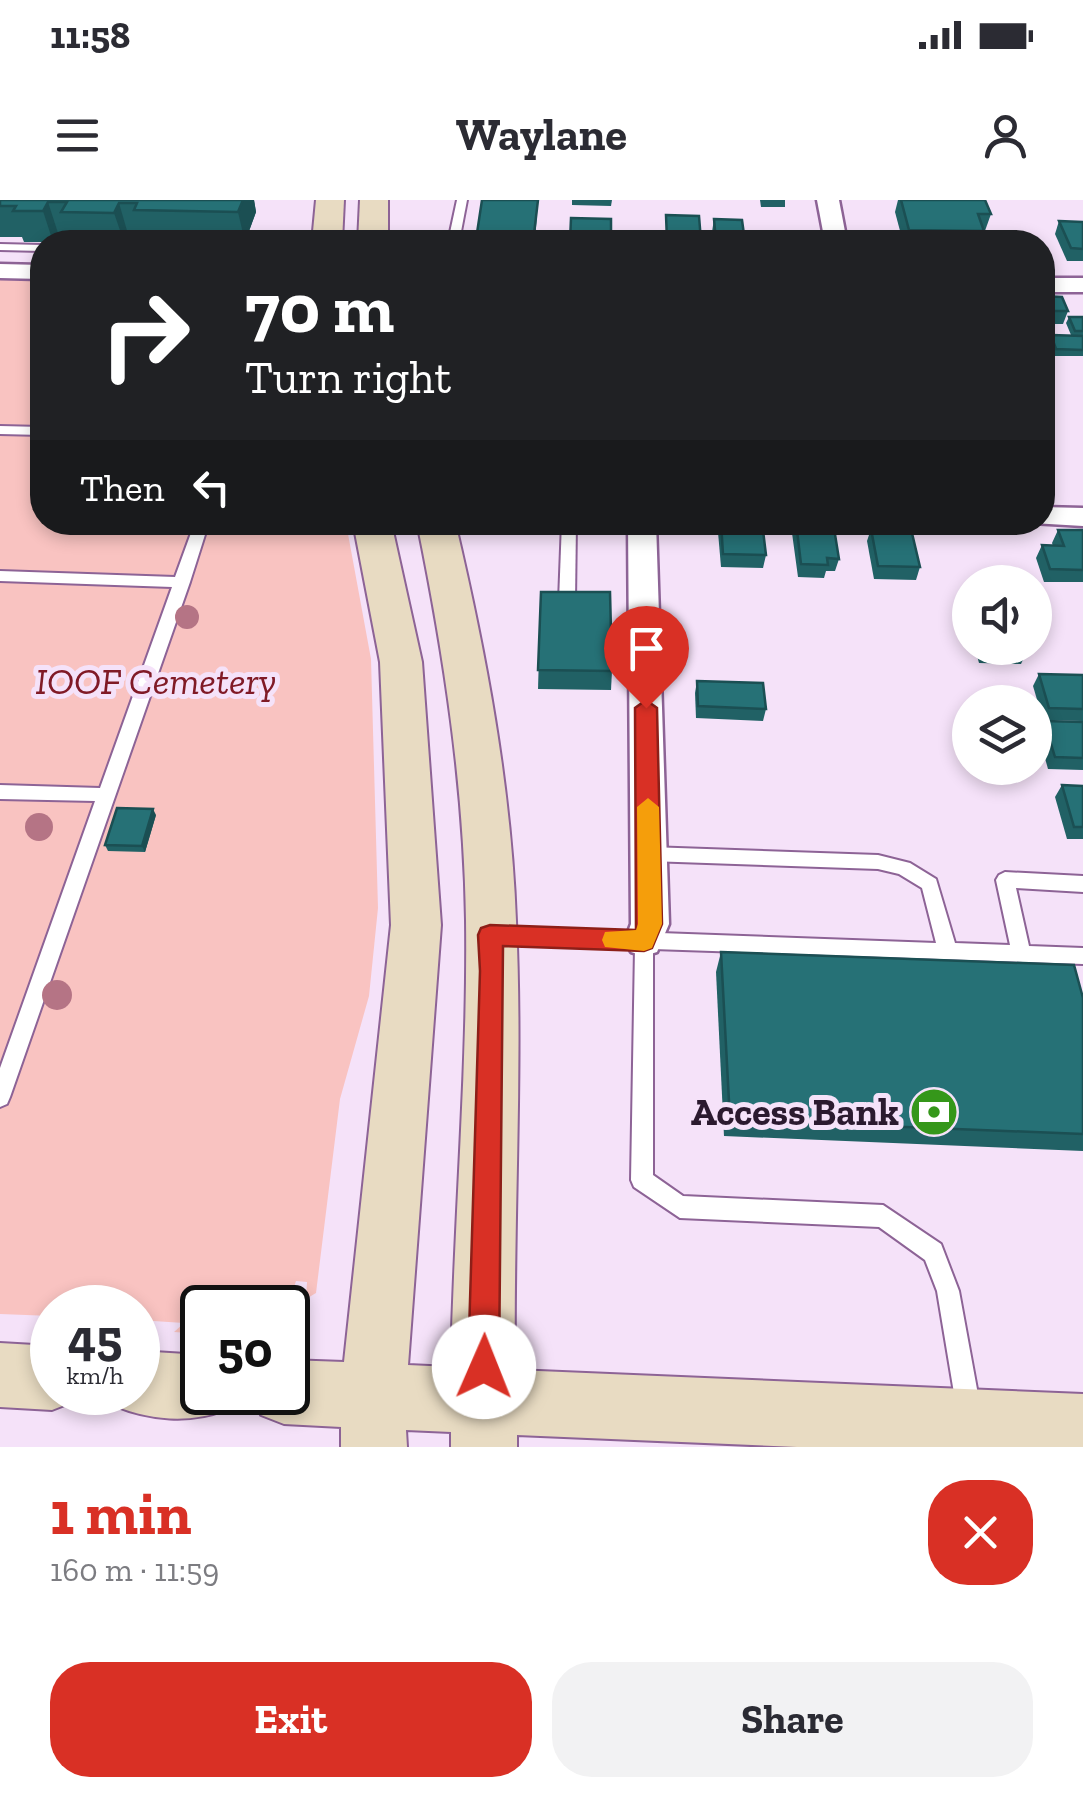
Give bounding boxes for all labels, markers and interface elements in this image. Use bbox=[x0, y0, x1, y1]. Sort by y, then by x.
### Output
text: 11:58 bbox=[50, 12, 130, 58]
icon: menu bbox=[50, 108, 105, 163]
text: Waylane bbox=[456, 108, 627, 162]
icon: person bbox=[978, 108, 1033, 163]
text: 70 m bbox=[245, 266, 394, 350]
icon: right bbox=[80, 270, 210, 400]
text: Turn right bbox=[245, 351, 451, 405]
icon: left bbox=[184, 460, 239, 515]
text: Then bbox=[80, 465, 164, 511]
map controls bbox=[952, 565, 1052, 785]
button: sound bbox=[952, 565, 1052, 665]
pin bbox=[604, 606, 689, 709]
icon: arrive bbox=[619, 621, 674, 676]
park label: IOOF Cemetery bbox=[36, 658, 276, 704]
button: layers bbox=[952, 685, 1052, 785]
bank icon: Access Bank bbox=[908, 1086, 960, 1138]
place label: Access Bank bbox=[691, 1089, 899, 1135]
speed limit sign: 50 bbox=[180, 1285, 310, 1415]
text: 45 bbox=[68, 1308, 122, 1368]
position arrow bbox=[432, 1315, 536, 1419]
text: km/h bbox=[66, 1360, 124, 1390]
text: 1 min bbox=[50, 1477, 192, 1549]
button: close bbox=[928, 1480, 1033, 1585]
text: 160 m · 11:59 bbox=[50, 1551, 219, 1589]
button: Exit bbox=[50, 1662, 532, 1777]
button: Share bbox=[552, 1662, 1033, 1777]

